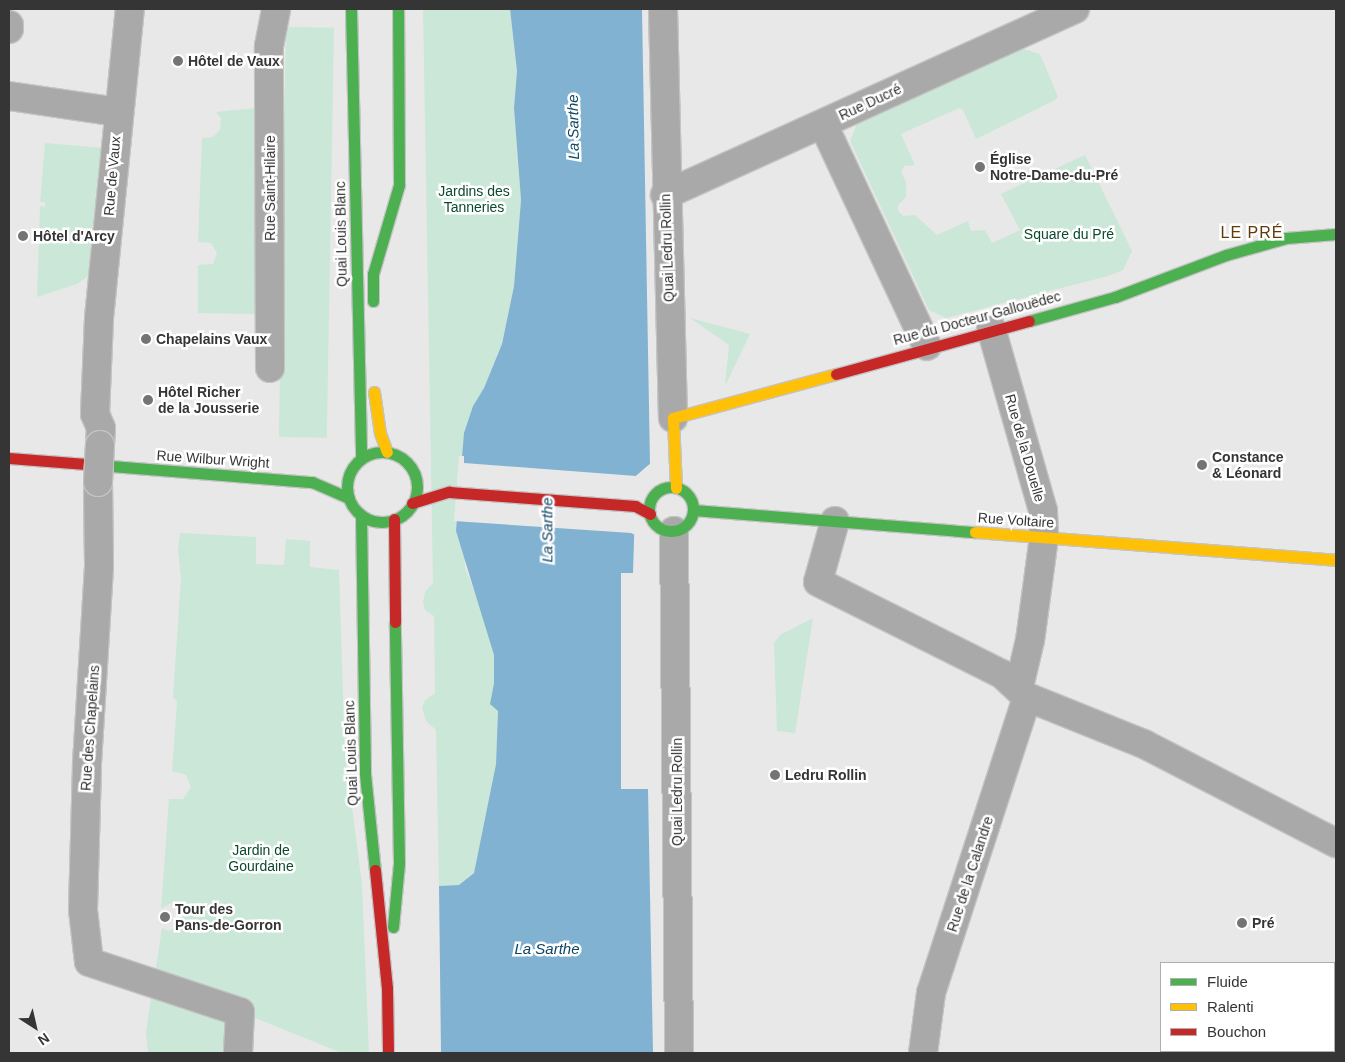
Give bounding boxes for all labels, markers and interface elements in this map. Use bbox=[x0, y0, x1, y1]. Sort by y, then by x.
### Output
place label: Hôtel de Vaux bbox=[188, 53, 280, 69]
marker: Hôtel de Vaux bbox=[172, 55, 184, 67]
street label: Rue Ducré bbox=[836, 80, 904, 124]
water label: La Sarthe bbox=[563, 94, 583, 160]
street label: Rue de Vaux bbox=[100, 135, 124, 217]
street label: Rue Saint-Hilaire bbox=[262, 135, 278, 241]
place label: Église Notre-Dame-du-Pré bbox=[990, 151, 1118, 184]
marker: Église Notre-Dame-du-Pré bbox=[974, 161, 986, 173]
street label: Quai Louis Blanc bbox=[332, 181, 350, 287]
park label: Jardins des Tanneries bbox=[438, 183, 510, 216]
street label: Quai Ledru Rollin bbox=[657, 194, 677, 302]
district label: LE PRÉ bbox=[1220, 223, 1284, 243]
park label: Square du Pré bbox=[1024, 226, 1114, 242]
place label: Hôtel d'Arcy bbox=[33, 228, 115, 244]
marker: Hôtel d'Arcy bbox=[17, 230, 29, 242]
street label: Rue du Docteur Gallouëdec bbox=[891, 288, 1063, 348]
place label: Chapelains Vaux bbox=[156, 331, 267, 347]
marker: Chapelains Vaux bbox=[140, 333, 152, 345]
place label: Hôtel Richer de la Jousserie bbox=[158, 384, 259, 417]
street label: Rue de la Douelle bbox=[1002, 392, 1048, 504]
marker: Hôtel Richer de la Jousserie bbox=[142, 394, 154, 406]
street label: Rue Wilbur Wright bbox=[156, 447, 270, 471]
place label: Constance & Léonard bbox=[1212, 449, 1284, 482]
marker: Constance & Léonard bbox=[1196, 459, 1208, 471]
water label: La Sarthe bbox=[538, 497, 556, 563]
street label: Rue Voltaire bbox=[977, 509, 1055, 531]
street label: Rue des Chapelains bbox=[77, 665, 103, 791]
street label: Quai Louis Blanc bbox=[341, 700, 361, 806]
street label: Quai Ledru Rollin bbox=[669, 738, 685, 846]
place label: Ledru Rollin bbox=[785, 767, 867, 783]
marker: Ledru Rollin bbox=[769, 769, 781, 781]
street label: Rue de la Calandre bbox=[943, 814, 997, 934]
park label: Jardin de Gourdaine bbox=[228, 842, 294, 874]
place label: Tour des Pans-de-Gorron bbox=[175, 901, 282, 934]
marker: Tour des Pans-de-Gorron bbox=[159, 911, 171, 923]
place label: Pré bbox=[1252, 915, 1275, 931]
marker: Pré bbox=[1236, 917, 1248, 929]
water label: La Sarthe bbox=[514, 940, 580, 958]
legend bbox=[1160, 962, 1335, 1052]
text: Fluide bbox=[1207, 973, 1248, 990]
text: Ralenti bbox=[1207, 998, 1254, 1015]
north arrow bbox=[10, 1002, 60, 1052]
text: Bouchon bbox=[1207, 1023, 1266, 1040]
text: N bbox=[35, 1030, 52, 1049]

